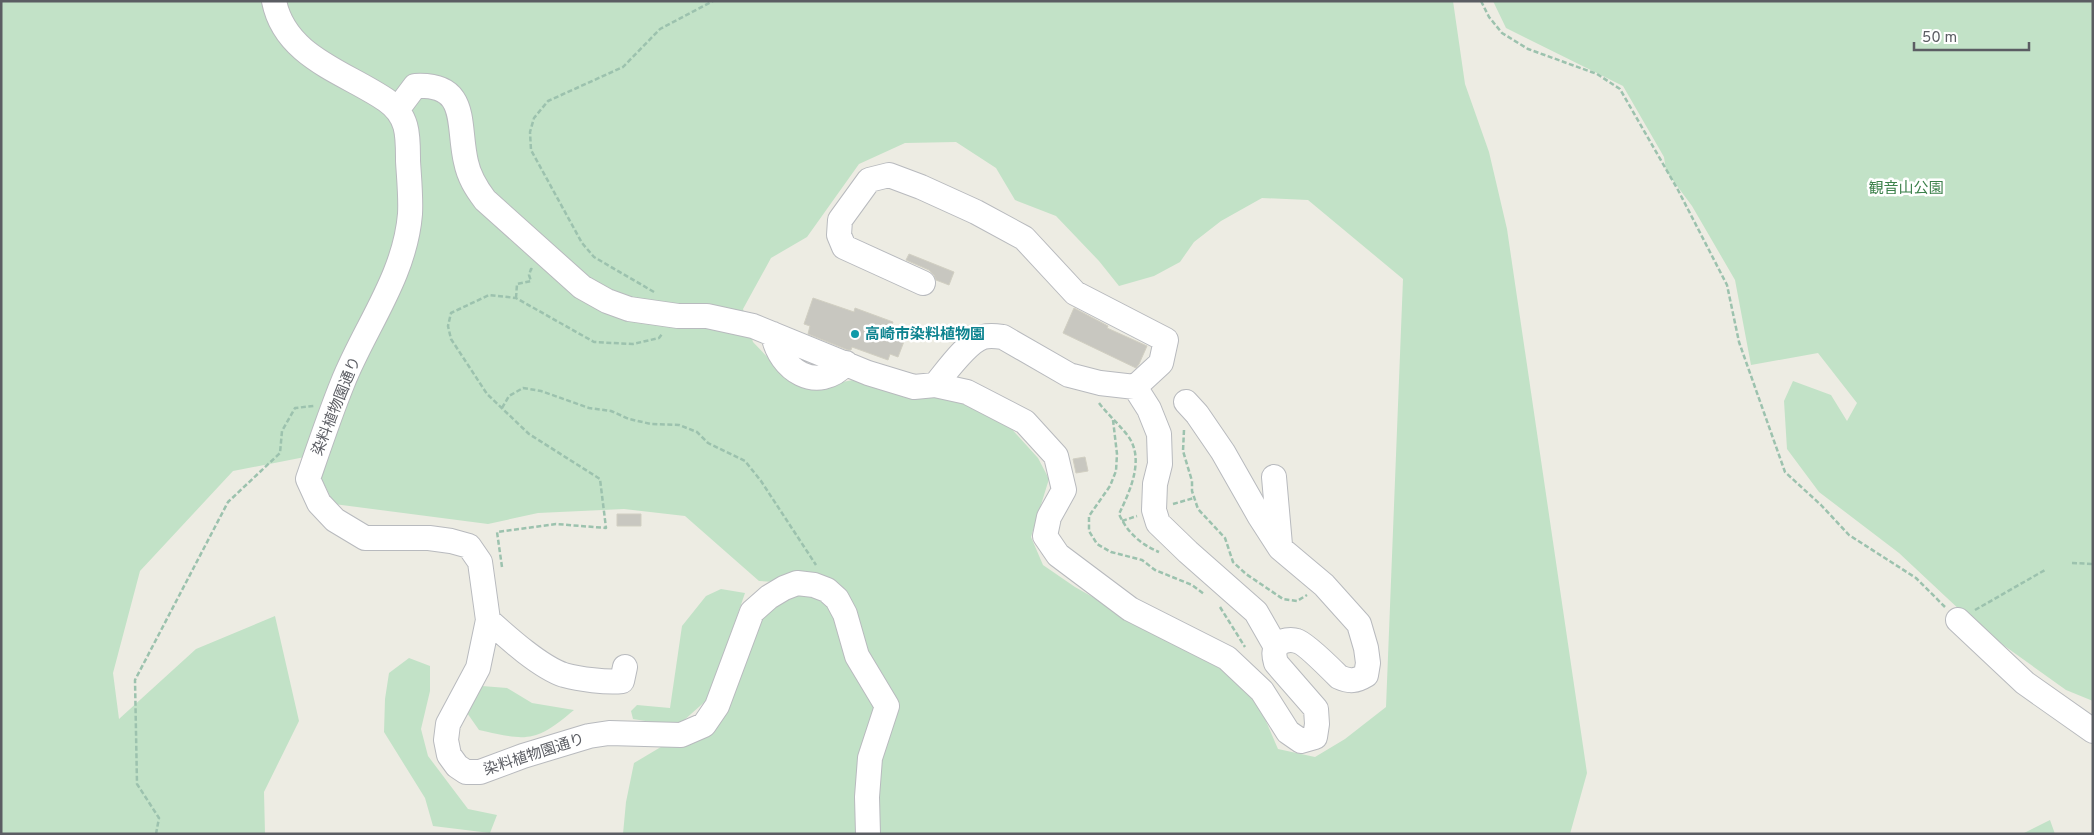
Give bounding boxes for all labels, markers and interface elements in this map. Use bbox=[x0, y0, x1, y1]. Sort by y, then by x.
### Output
scale bar bbox=[1914, 20, 2029, 52]
text: 50 m bbox=[1922, 29, 1957, 48]
park label: 観音山公園 bbox=[1868, 180, 1944, 199]
place label: 高崎市染料植物園 bbox=[865, 325, 985, 345]
marker: 高崎市染料植物園 bbox=[849, 328, 861, 340]
street label: 染料植物園通り bbox=[308, 354, 366, 459]
street label: 染料植物園通り bbox=[481, 729, 587, 781]

